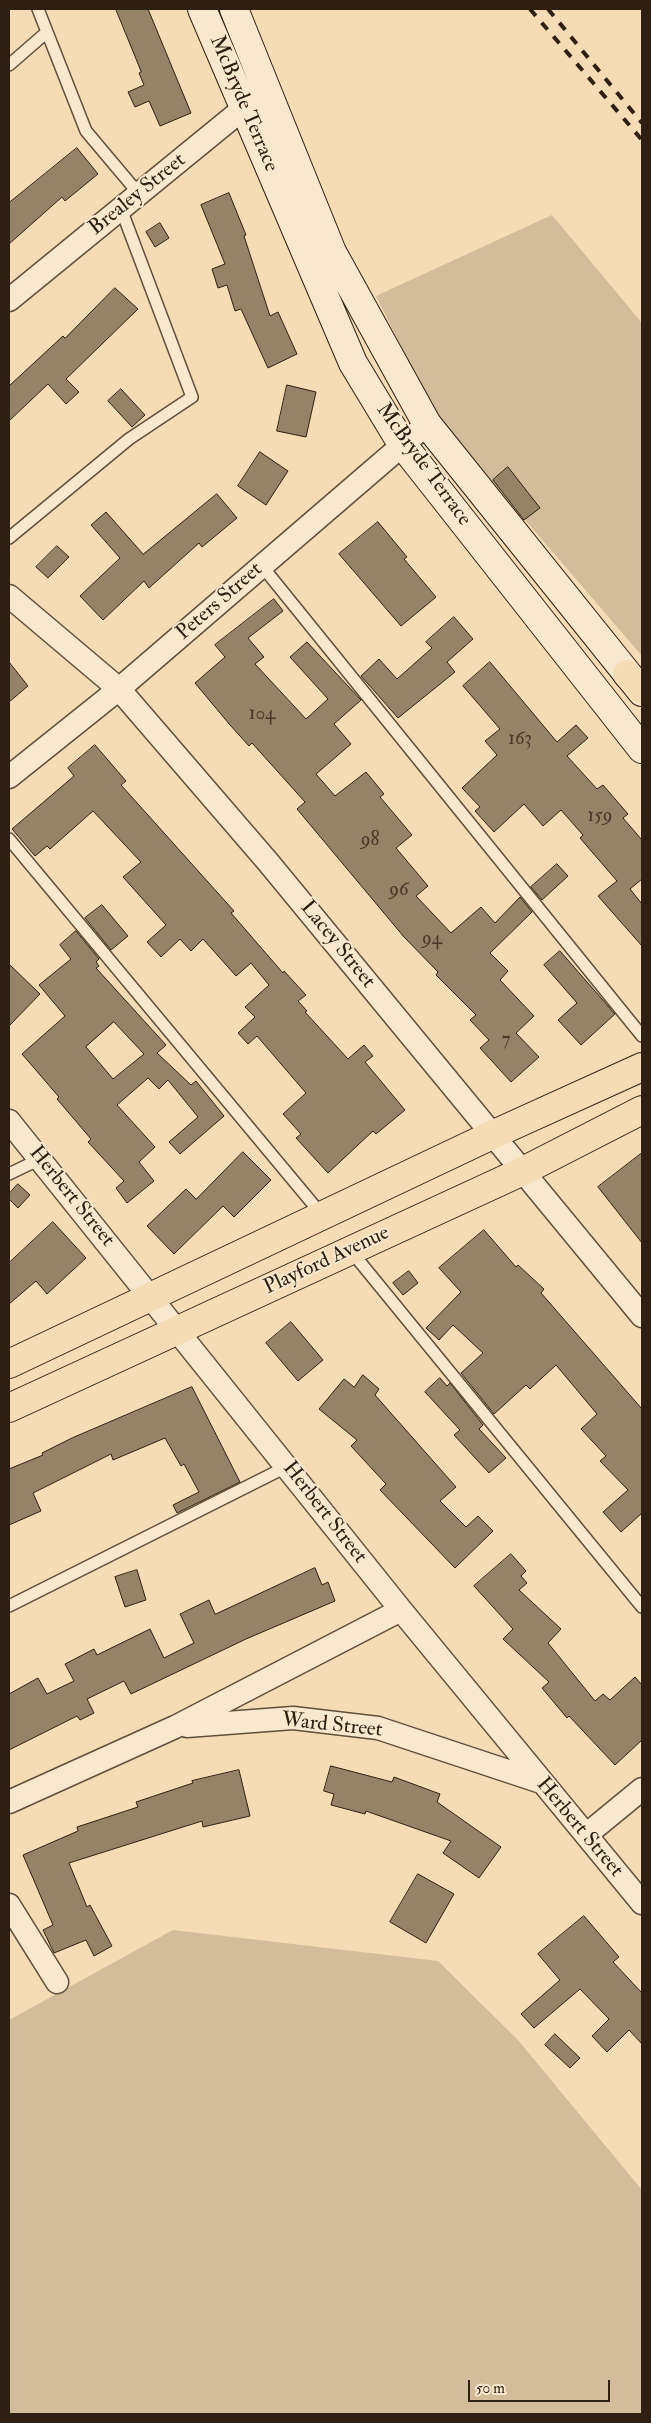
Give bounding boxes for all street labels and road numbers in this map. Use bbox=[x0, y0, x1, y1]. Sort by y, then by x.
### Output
street label: McBryde Terrace bbox=[203, 32, 283, 176]
street label: Brealey Street bbox=[85, 148, 191, 242]
street label: McBryde Terrace bbox=[370, 399, 476, 531]
street label: Peters Street bbox=[172, 558, 268, 646]
street label: Lacey Street bbox=[294, 896, 380, 994]
street label: Herbert Street bbox=[23, 1142, 119, 1252]
street label: Playford Avenue bbox=[260, 1221, 394, 1301]
street label: Herbert Street bbox=[276, 1457, 372, 1569]
street label: Ward Street bbox=[280, 1708, 384, 1744]
street label: Herbert Street bbox=[530, 1773, 628, 1883]

